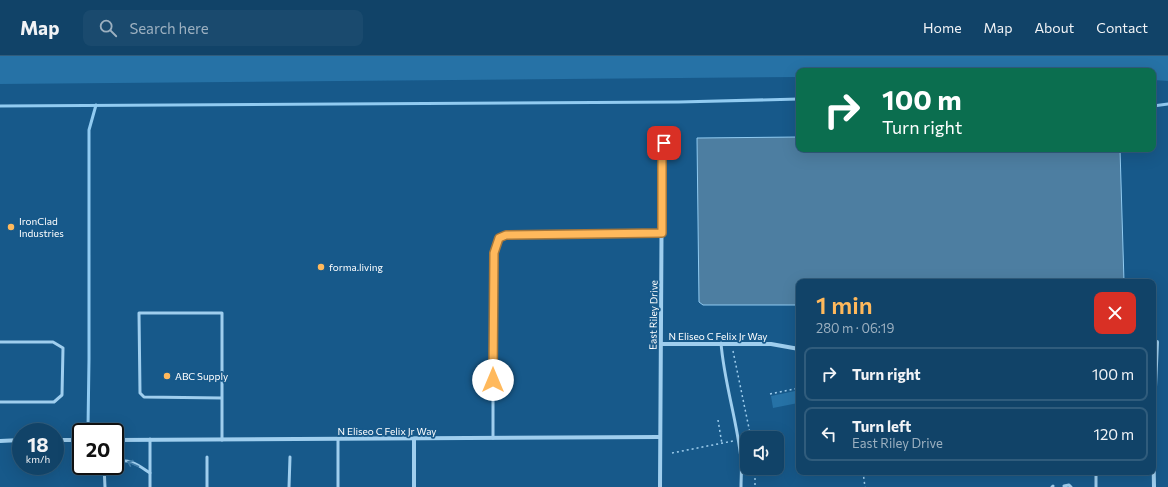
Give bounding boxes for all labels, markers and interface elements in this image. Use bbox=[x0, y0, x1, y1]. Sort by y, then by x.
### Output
search box bbox=[83, 10, 363, 46]
text: Map bbox=[20, 16, 59, 39]
icon: search bbox=[97, 17, 119, 39]
text: Search here bbox=[129, 19, 209, 37]
text: Home bbox=[923, 19, 962, 36]
text: Map bbox=[984, 19, 1012, 36]
text: About bbox=[1034, 19, 1074, 36]
text: Contact bbox=[1096, 19, 1148, 36]
text: 100 m bbox=[882, 82, 962, 116]
icon: right bbox=[816, 84, 868, 136]
text: Turn right bbox=[882, 116, 962, 138]
pin bbox=[647, 126, 681, 160]
icon: arrive bbox=[653, 132, 675, 154]
place label: IronClad Industries bbox=[19, 215, 64, 239]
marker: IronClad Industries bbox=[6, 222, 16, 232]
place label: forma.living bbox=[329, 261, 384, 273]
marker: forma.living bbox=[316, 262, 326, 272]
street label: East Riley Drive bbox=[646, 280, 660, 350]
text: 1 min bbox=[816, 290, 873, 319]
button: close bbox=[1094, 292, 1136, 334]
text: 280 m · 06:19 bbox=[816, 320, 894, 336]
street label: N Eliseo C Felix Jr Way bbox=[669, 330, 767, 342]
position arrow bbox=[472, 359, 514, 401]
icon: right bbox=[818, 363, 840, 385]
text: Turn right bbox=[852, 365, 921, 383]
text: 100 m bbox=[1092, 365, 1134, 383]
place label: ABC Supply bbox=[175, 370, 228, 382]
marker: ABC Supply bbox=[162, 371, 172, 381]
text: Turn left bbox=[852, 417, 911, 435]
speed limit sign: 20 bbox=[72, 423, 124, 475]
icon: left bbox=[818, 423, 840, 445]
street label: N Eliseo C Felix Jr Way bbox=[338, 425, 436, 437]
text: 120 m bbox=[1094, 425, 1134, 443]
map controls bbox=[740, 431, 784, 475]
button: sound bbox=[740, 431, 784, 475]
text: 18 bbox=[27, 432, 49, 456]
text: East Riley Drive bbox=[852, 435, 943, 451]
text: km/h bbox=[26, 453, 50, 465]
one-way arrow bbox=[128, 459, 140, 467]

